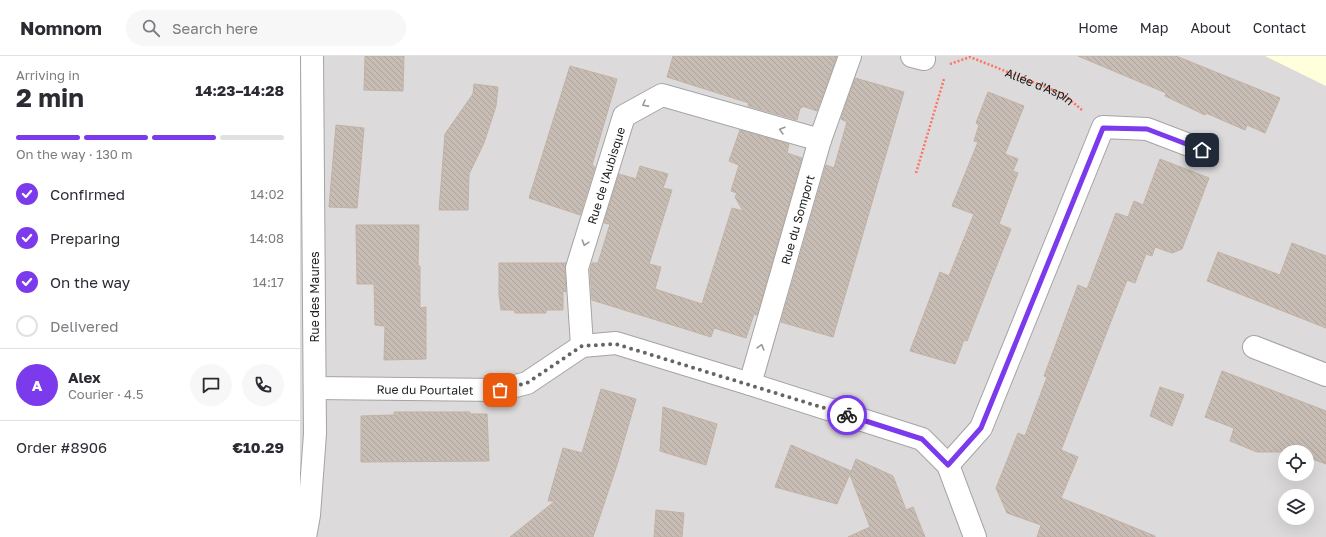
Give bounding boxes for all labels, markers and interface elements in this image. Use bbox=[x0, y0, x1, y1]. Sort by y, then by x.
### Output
search box bbox=[126, 10, 406, 46]
text: Nomnom bbox=[20, 16, 102, 39]
icon: search bbox=[140, 17, 162, 39]
text: Search here bbox=[172, 19, 258, 37]
text: Home bbox=[1078, 19, 1118, 36]
text: Map bbox=[1140, 19, 1168, 36]
text: About bbox=[1190, 19, 1231, 36]
text: Contact bbox=[1253, 19, 1306, 36]
street label: Allée d'Aspin bbox=[1003, 64, 1077, 108]
text: Arriving in bbox=[16, 67, 80, 83]
text: 14:23–14:28 bbox=[195, 81, 284, 99]
text: 2 min bbox=[16, 82, 84, 113]
one-way arrow bbox=[642, 99, 650, 106]
street label: Rue de l'Aubisque bbox=[583, 125, 628, 226]
one-way arrow bbox=[779, 126, 785, 134]
pin bbox=[1185, 133, 1219, 167]
icon: home bbox=[1191, 139, 1213, 161]
text: On the way · 130 m bbox=[16, 146, 133, 162]
street label: Rue du Somport bbox=[777, 173, 817, 266]
icon: check bbox=[16, 183, 38, 205]
text: Confirmed bbox=[50, 185, 125, 203]
text: 14:02 bbox=[250, 186, 284, 202]
icon: check bbox=[16, 227, 38, 249]
text: Preparing bbox=[50, 229, 120, 247]
text: 14:08 bbox=[250, 230, 284, 246]
one-way arrow bbox=[581, 239, 590, 246]
street label: Rue des Maures bbox=[307, 251, 322, 343]
icon: check bbox=[16, 271, 38, 293]
text: On the way bbox=[50, 273, 130, 291]
text: 14:17 bbox=[253, 274, 284, 290]
text: Delivered bbox=[50, 317, 118, 335]
one-way arrow bbox=[756, 343, 765, 350]
button: chat bbox=[190, 364, 232, 406]
button: phone bbox=[242, 364, 284, 406]
text: Alex bbox=[68, 368, 101, 386]
pin bbox=[483, 373, 517, 407]
text: A bbox=[32, 376, 42, 394]
icon: bag bbox=[489, 379, 511, 401]
street label: Rue du Pourtalet bbox=[376, 381, 474, 397]
text: Courier · 4.5 bbox=[68, 386, 143, 402]
courier bbox=[827, 395, 867, 435]
icon: bike bbox=[836, 404, 858, 426]
text: Order #8906 bbox=[16, 438, 107, 456]
text: €10.29 bbox=[232, 438, 284, 456]
map controls bbox=[1278, 445, 1314, 525]
button: locate bbox=[1278, 445, 1314, 481]
button: layers bbox=[1278, 489, 1314, 525]

